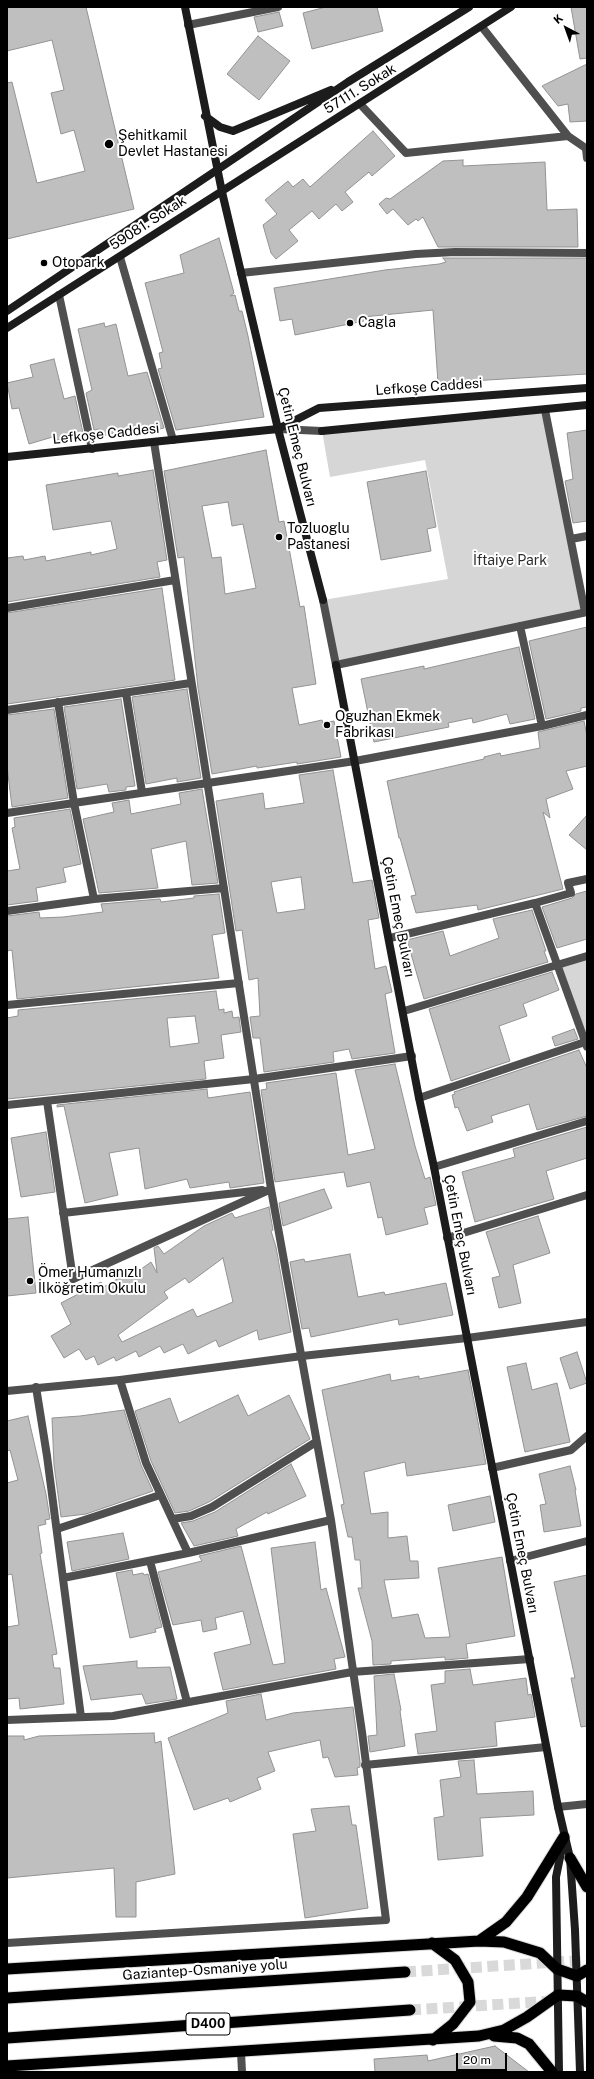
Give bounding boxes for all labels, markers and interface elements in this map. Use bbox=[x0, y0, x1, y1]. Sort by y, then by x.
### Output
north arrow bbox=[546, 8, 586, 48]
text: K bbox=[551, 12, 565, 26]
street label: 57111. Sokak bbox=[321, 60, 399, 118]
place label: Şehitkamil Devlet Hastanesi bbox=[118, 128, 228, 160]
marker: Şehitkamil Devlet Hastanesi bbox=[103, 138, 115, 150]
street label: 59081. Sokak bbox=[107, 192, 189, 254]
place label: Otopark bbox=[52, 255, 105, 271]
marker: Otopark bbox=[39, 258, 49, 268]
place label: Cagla bbox=[358, 315, 396, 331]
marker: Cagla bbox=[345, 318, 355, 328]
street label: Lefkoşe Caddesi bbox=[375, 375, 483, 399]
street label: Çetin Emeç Bulvarı bbox=[274, 386, 320, 508]
street label: Lefkoşe Caddesi bbox=[52, 420, 160, 448]
place label: Tozluoglu Pastanesi bbox=[287, 521, 350, 554]
marker: Tozluoglu Pastanesi bbox=[274, 532, 284, 542]
park label: İftaiye Park bbox=[473, 553, 547, 569]
place label: Oguzhan Ekmek Fabrikası bbox=[335, 709, 440, 742]
marker: Oguzhan Ekmek Fabrikası bbox=[322, 720, 332, 730]
street label: Çetin Emeç Bulvarı bbox=[378, 855, 418, 979]
street label: Çetin Emeç Bulvarı bbox=[440, 1173, 480, 1297]
place label: Ömer Humanızlı İlköğretim Okulu bbox=[38, 1265, 146, 1298]
marker: Ömer Humanızlı İlköğretim Okulu bbox=[25, 1276, 35, 1286]
street label: Çetin Emeç Bulvarı bbox=[502, 1491, 542, 1615]
street label: Gaziantep-Osmaniye yolu bbox=[122, 1956, 288, 1984]
road number: D400 bbox=[186, 2013, 230, 2035]
scale bar bbox=[458, 2045, 509, 2071]
text: 20 m bbox=[463, 2053, 491, 2067]

